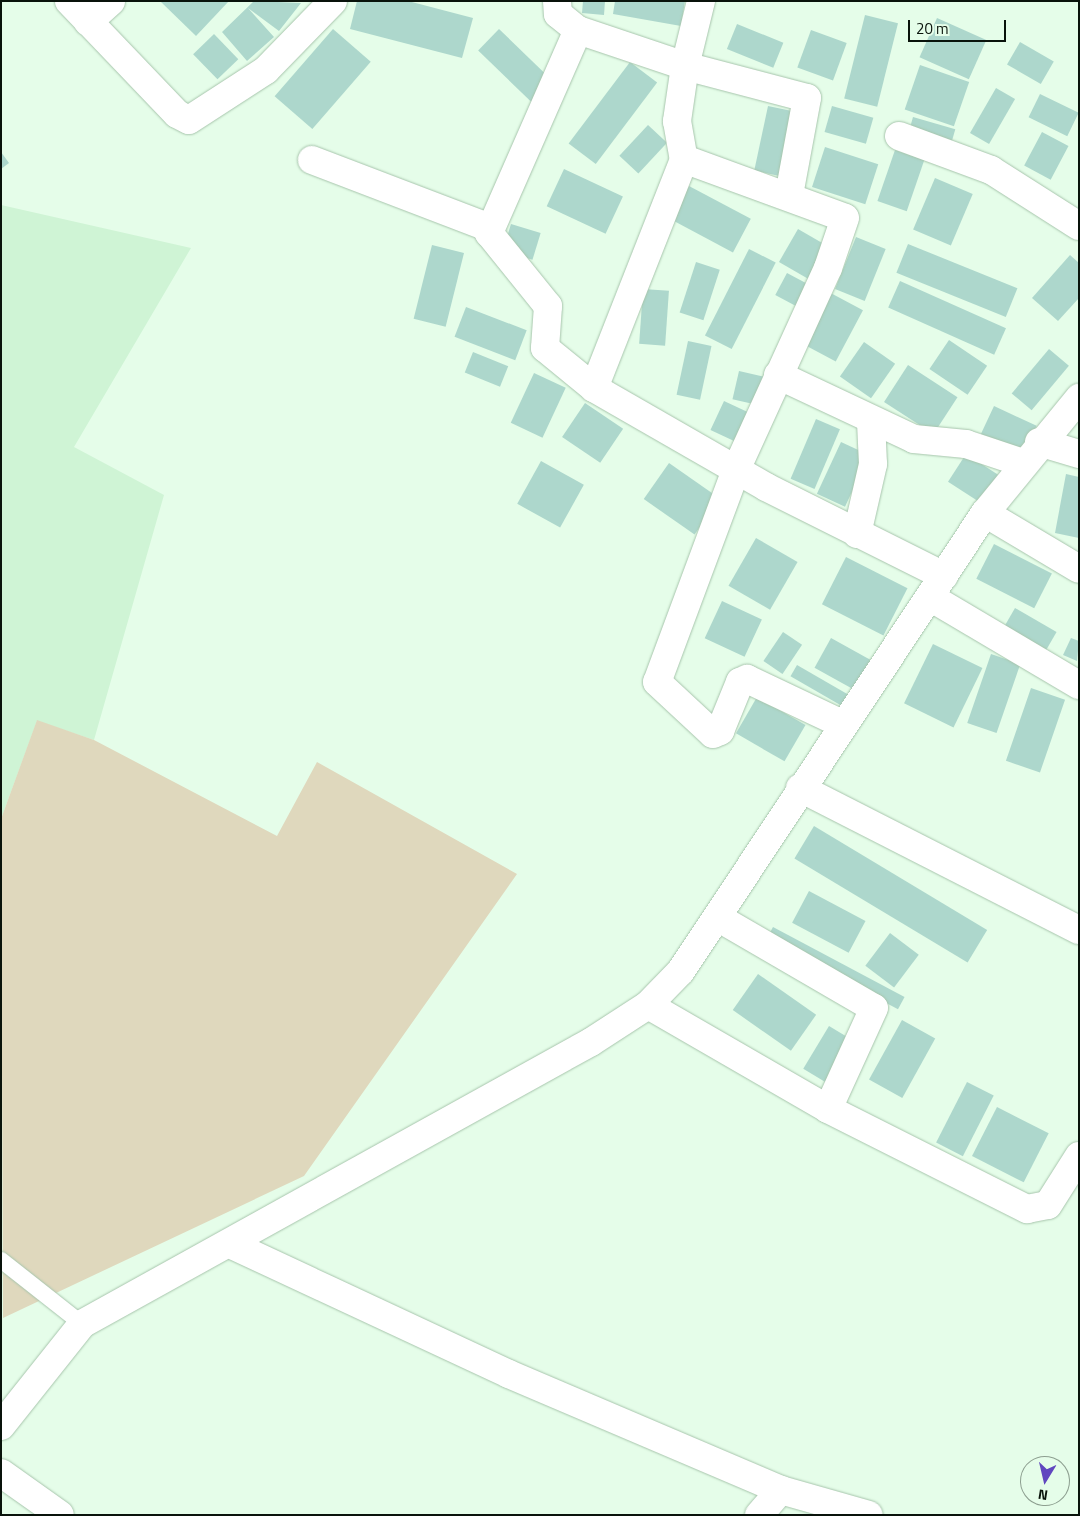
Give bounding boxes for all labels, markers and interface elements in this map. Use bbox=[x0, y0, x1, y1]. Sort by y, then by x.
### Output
scale bar bbox=[910, 10, 1008, 42]
text: 20 m bbox=[916, 17, 949, 40]
north arrow bbox=[1020, 1456, 1070, 1506]
text: N bbox=[1036, 1484, 1049, 1506]

